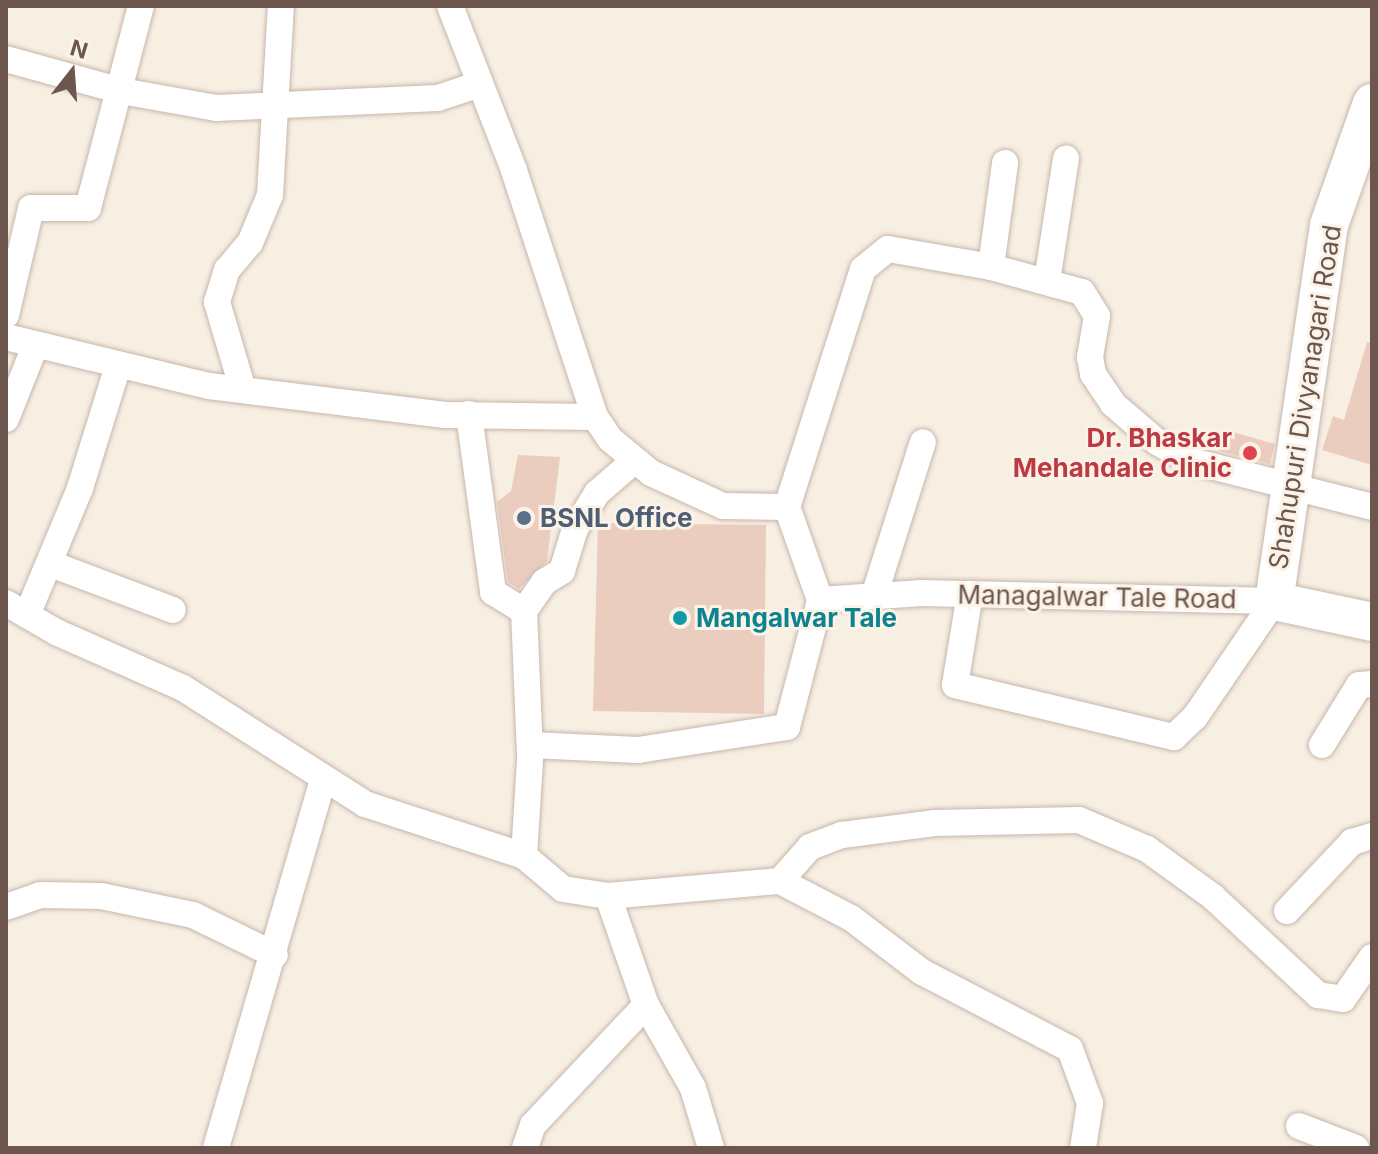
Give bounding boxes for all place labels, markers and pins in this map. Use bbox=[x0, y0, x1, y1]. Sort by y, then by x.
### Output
place label: Dr. Bhaskar Mehandale Clinic bbox=[1013, 422, 1232, 484]
marker: Dr. Bhaskar Mehandale Clinic bbox=[1239, 442, 1261, 464]
place label: BSNL Office bbox=[540, 502, 693, 534]
marker: BSNL Office bbox=[515, 509, 533, 527]
place label: Mangalwar Tale bbox=[696, 602, 897, 634]
marker: Mangalwar Tale bbox=[671, 609, 689, 627]

